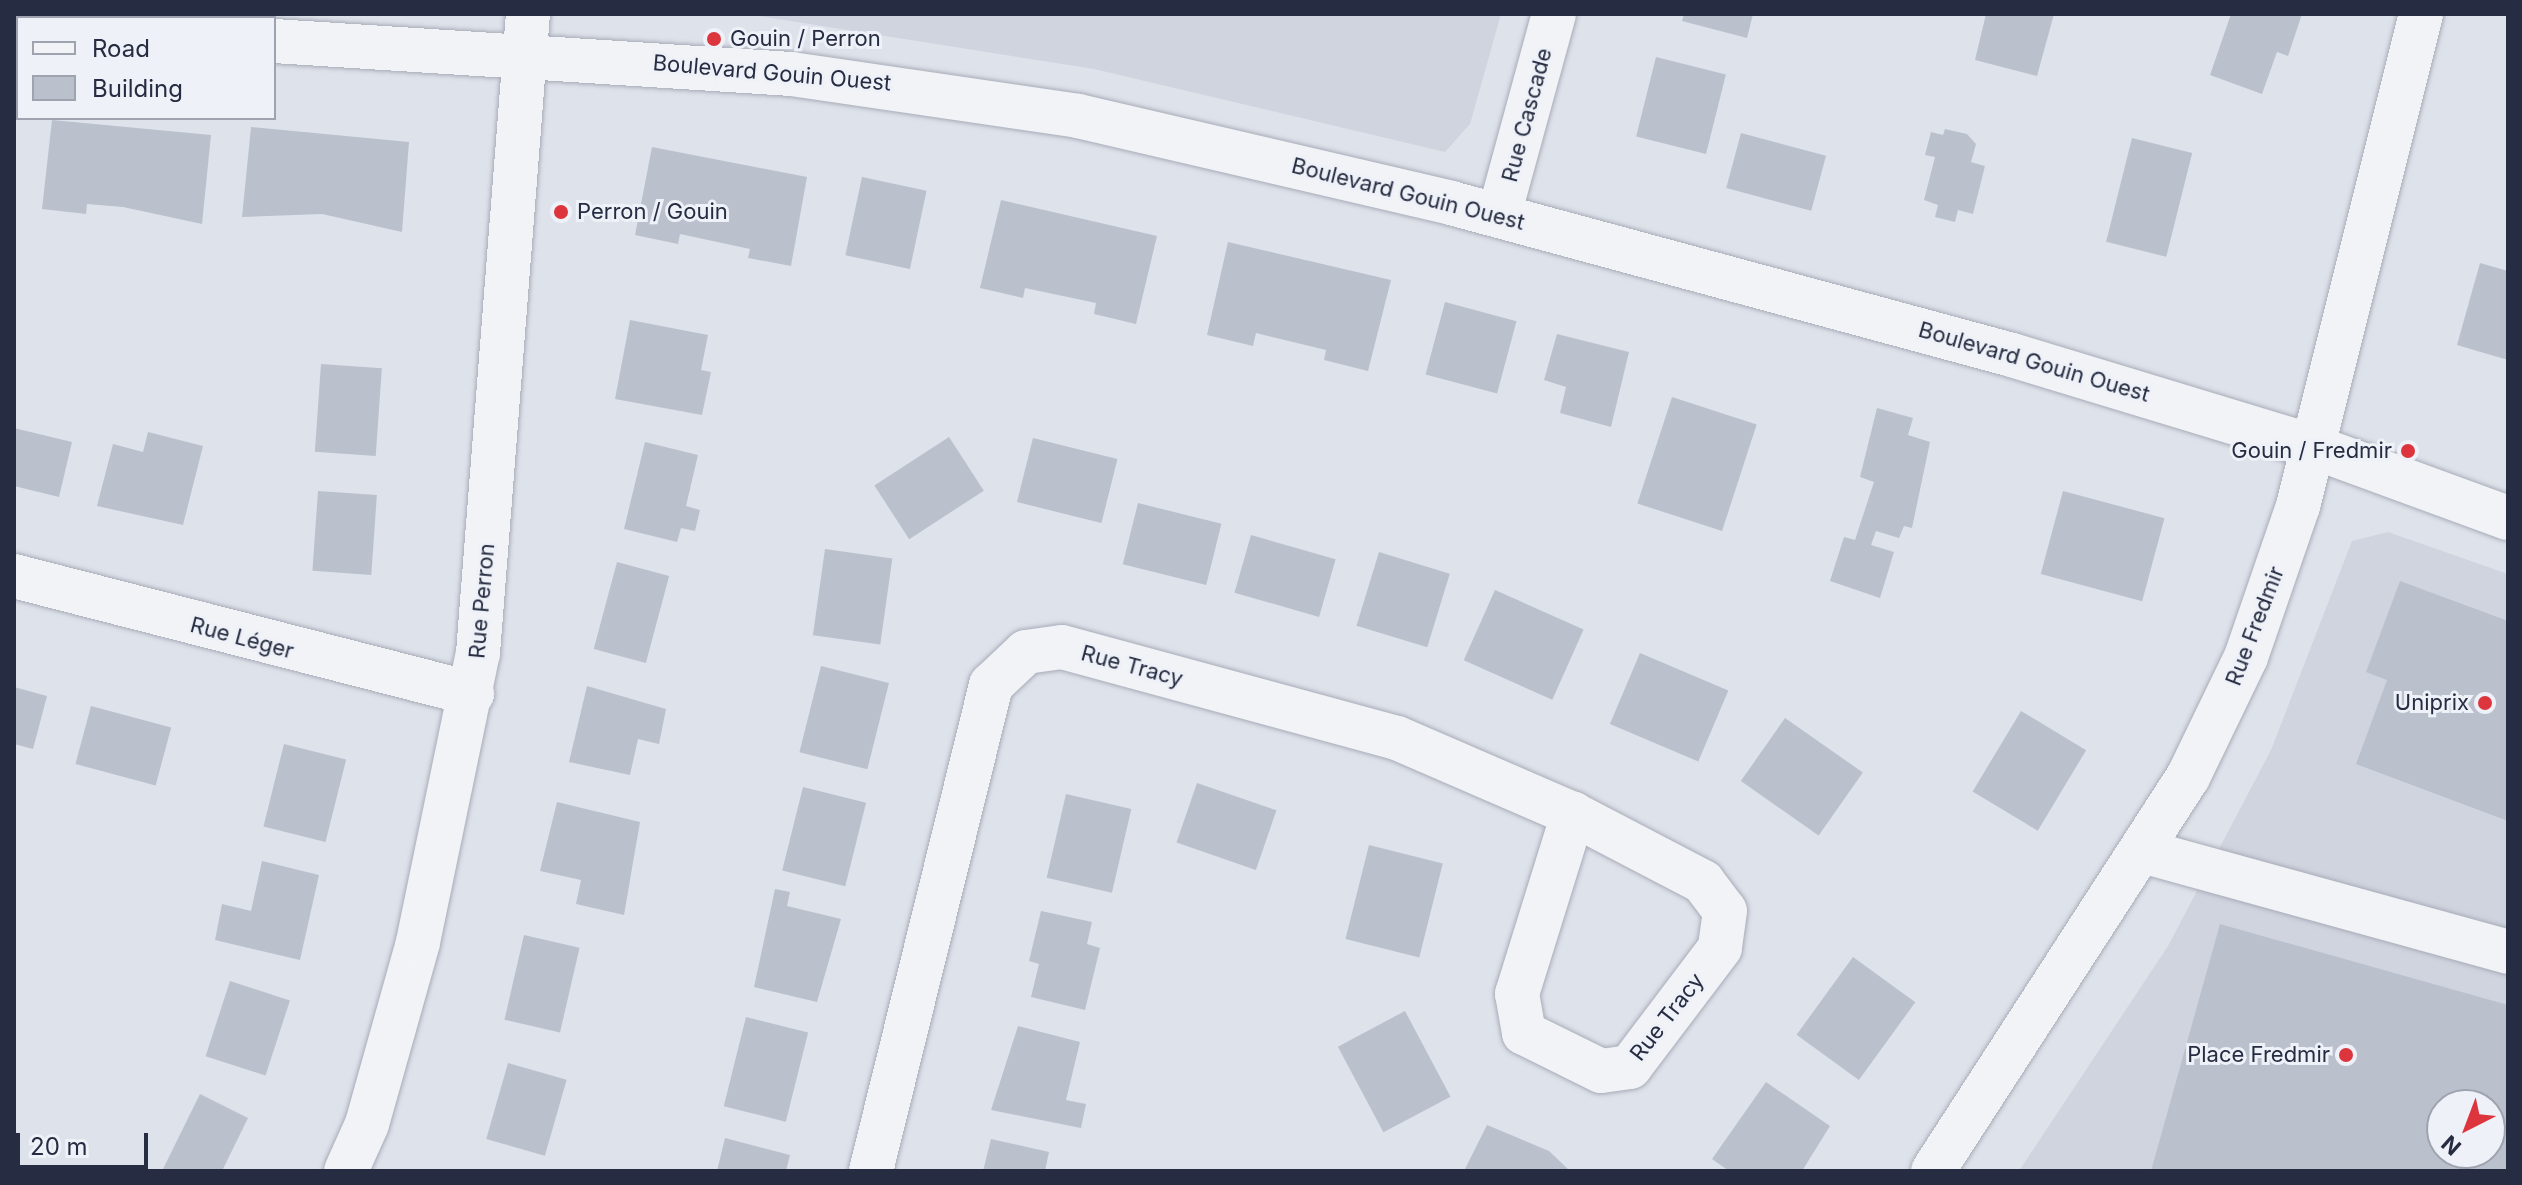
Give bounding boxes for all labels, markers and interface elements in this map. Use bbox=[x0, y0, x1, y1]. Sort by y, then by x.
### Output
legend bbox=[16, 16, 276, 120]
place label: Gouin / Perron bbox=[730, 26, 881, 52]
marker: Gouin / Perron bbox=[705, 30, 723, 48]
text: Road bbox=[92, 34, 150, 63]
street label: Rue Cascade bbox=[1496, 45, 1558, 185]
street label: Boulevard Gouin Ouest bbox=[652, 49, 892, 97]
text: Building bbox=[92, 74, 183, 103]
street label: Boulevard Gouin Ouest bbox=[1289, 152, 1527, 236]
place label: Perron / Gouin bbox=[577, 199, 728, 225]
marker: Perron / Gouin bbox=[552, 203, 570, 221]
street label: Boulevard Gouin Ouest bbox=[1915, 316, 2153, 408]
place label: Gouin / Fredmir bbox=[2231, 438, 2392, 464]
marker: Gouin / Fredmir bbox=[2399, 442, 2417, 460]
street label: Rue Perron bbox=[464, 542, 500, 660]
street label: Rue Fredmir bbox=[2220, 563, 2290, 689]
street label: Rue Léger bbox=[187, 612, 297, 664]
street label: Rue Tracy bbox=[1078, 640, 1186, 692]
place label: Uniprix bbox=[2395, 690, 2469, 716]
marker: Uniprix bbox=[2476, 694, 2494, 712]
street label: Rue Tracy bbox=[1624, 968, 1710, 1066]
place label: Place Fredmir bbox=[2187, 1042, 2330, 1068]
marker: Place Fredmir bbox=[2337, 1046, 2355, 1064]
north arrow bbox=[2426, 1089, 2506, 1169]
scale bar bbox=[20, 1117, 152, 1167]
text: N bbox=[2436, 1130, 2466, 1161]
text: 20 m bbox=[30, 1132, 88, 1161]

